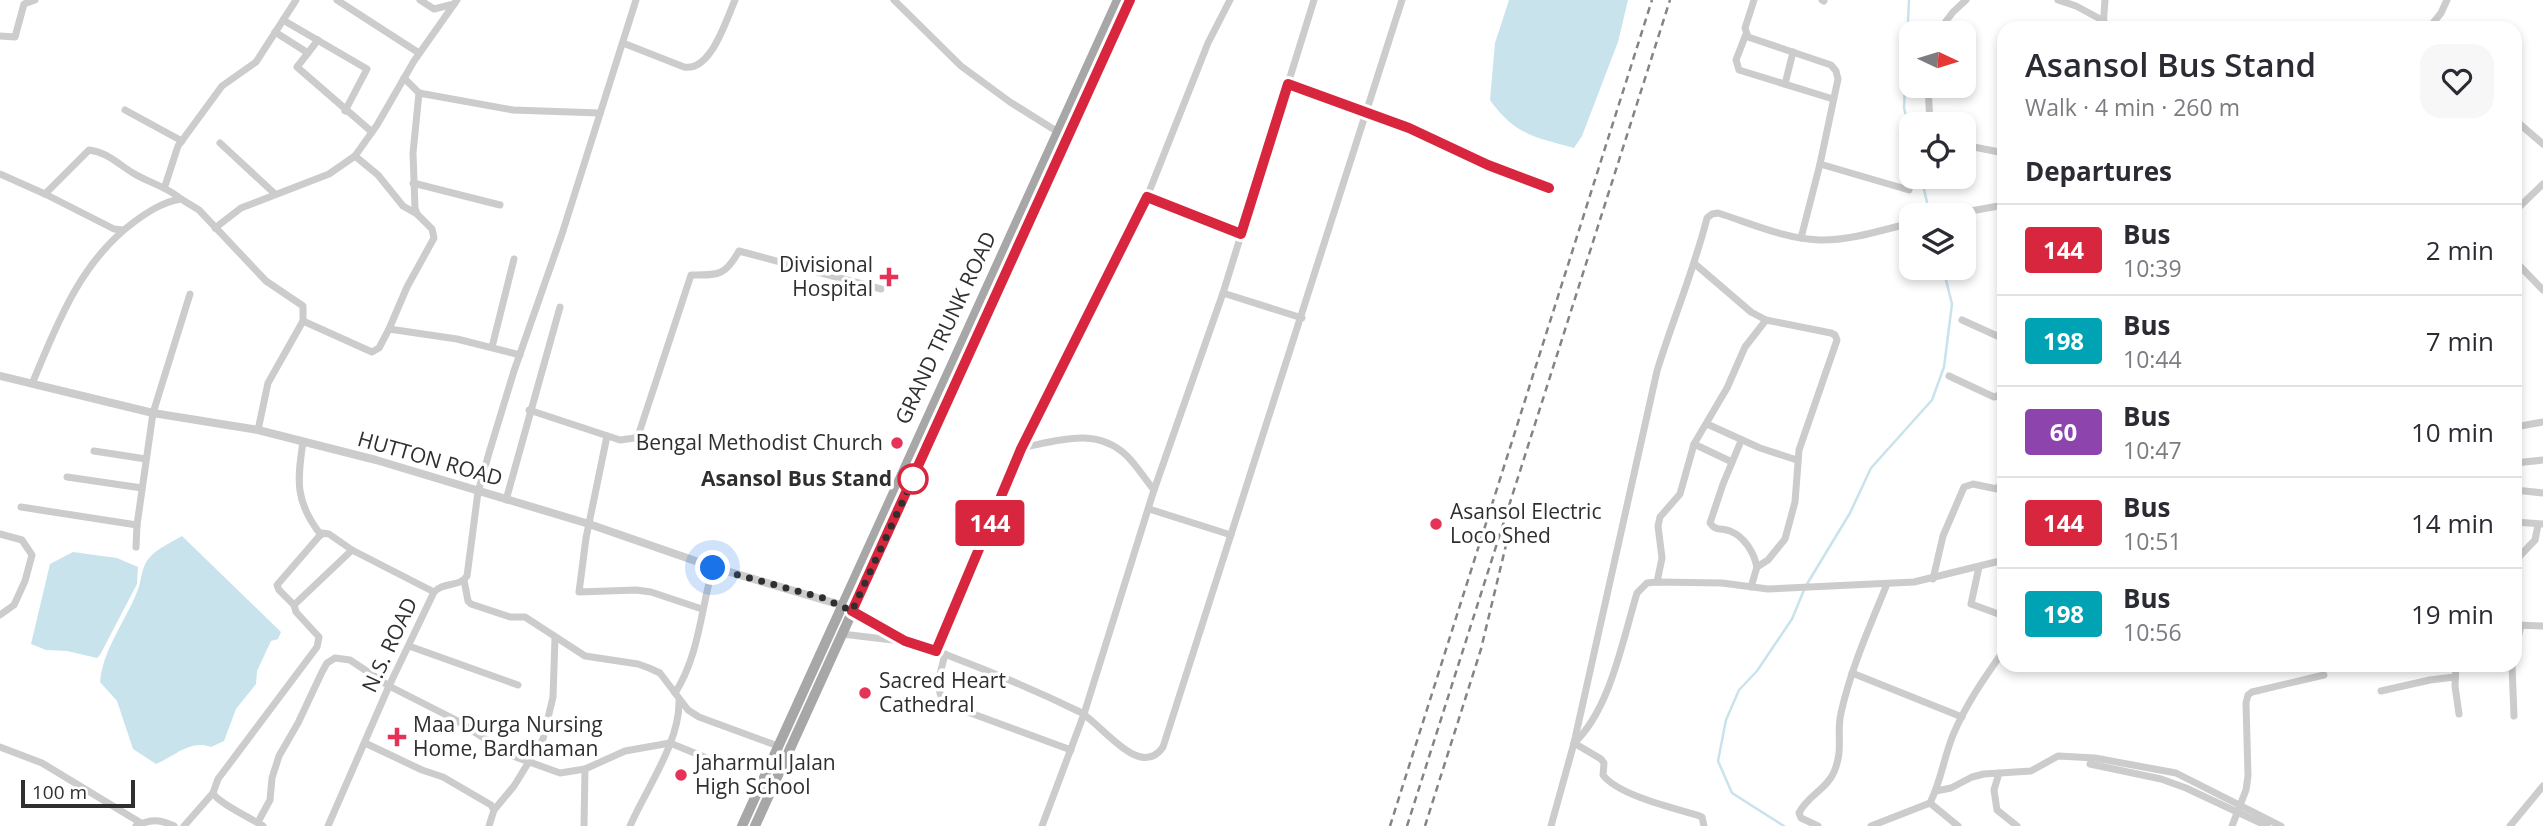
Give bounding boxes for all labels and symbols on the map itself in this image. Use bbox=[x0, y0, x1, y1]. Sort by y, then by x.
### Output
north arrow bbox=[1899, 21, 1976, 98]
street label: GRAND TRUNK ROAD bbox=[888, 227, 1002, 429]
place label: Divisional Hospital bbox=[779, 250, 873, 302]
marker: Divisional Hospital bbox=[879, 267, 899, 287]
street label: HUTTON ROAD bbox=[355, 424, 506, 492]
place label: Bengal Methodist Church bbox=[636, 428, 883, 456]
marker: Bengal Methodist Church bbox=[889, 435, 905, 451]
place label: Asansol Bus Stand bbox=[701, 464, 892, 492]
marker: Asansol Bus Stand bbox=[898, 464, 928, 494]
place label: Asansol Electric Loco Shed bbox=[1450, 497, 1601, 549]
line badge: 144 bbox=[950, 500, 1030, 546]
marker: Asansol Electric Loco Shed bbox=[1428, 516, 1444, 532]
your location bbox=[695, 550, 730, 585]
street label: N.S. ROAD bbox=[355, 593, 423, 697]
place label: Sacred Heart Cathedral bbox=[879, 666, 1006, 718]
marker: Sacred Heart Cathedral bbox=[857, 685, 873, 701]
place label: Maa Durga Nursing Home, Bardhaman bbox=[413, 710, 603, 762]
marker: Maa Durga Nursing Home, Bardhaman bbox=[387, 727, 407, 747]
place label: Jaharmul Jalan High School bbox=[693, 748, 836, 800]
marker: Jaharmul Jalan High School bbox=[673, 767, 689, 783]
scale bar bbox=[21, 777, 135, 809]

